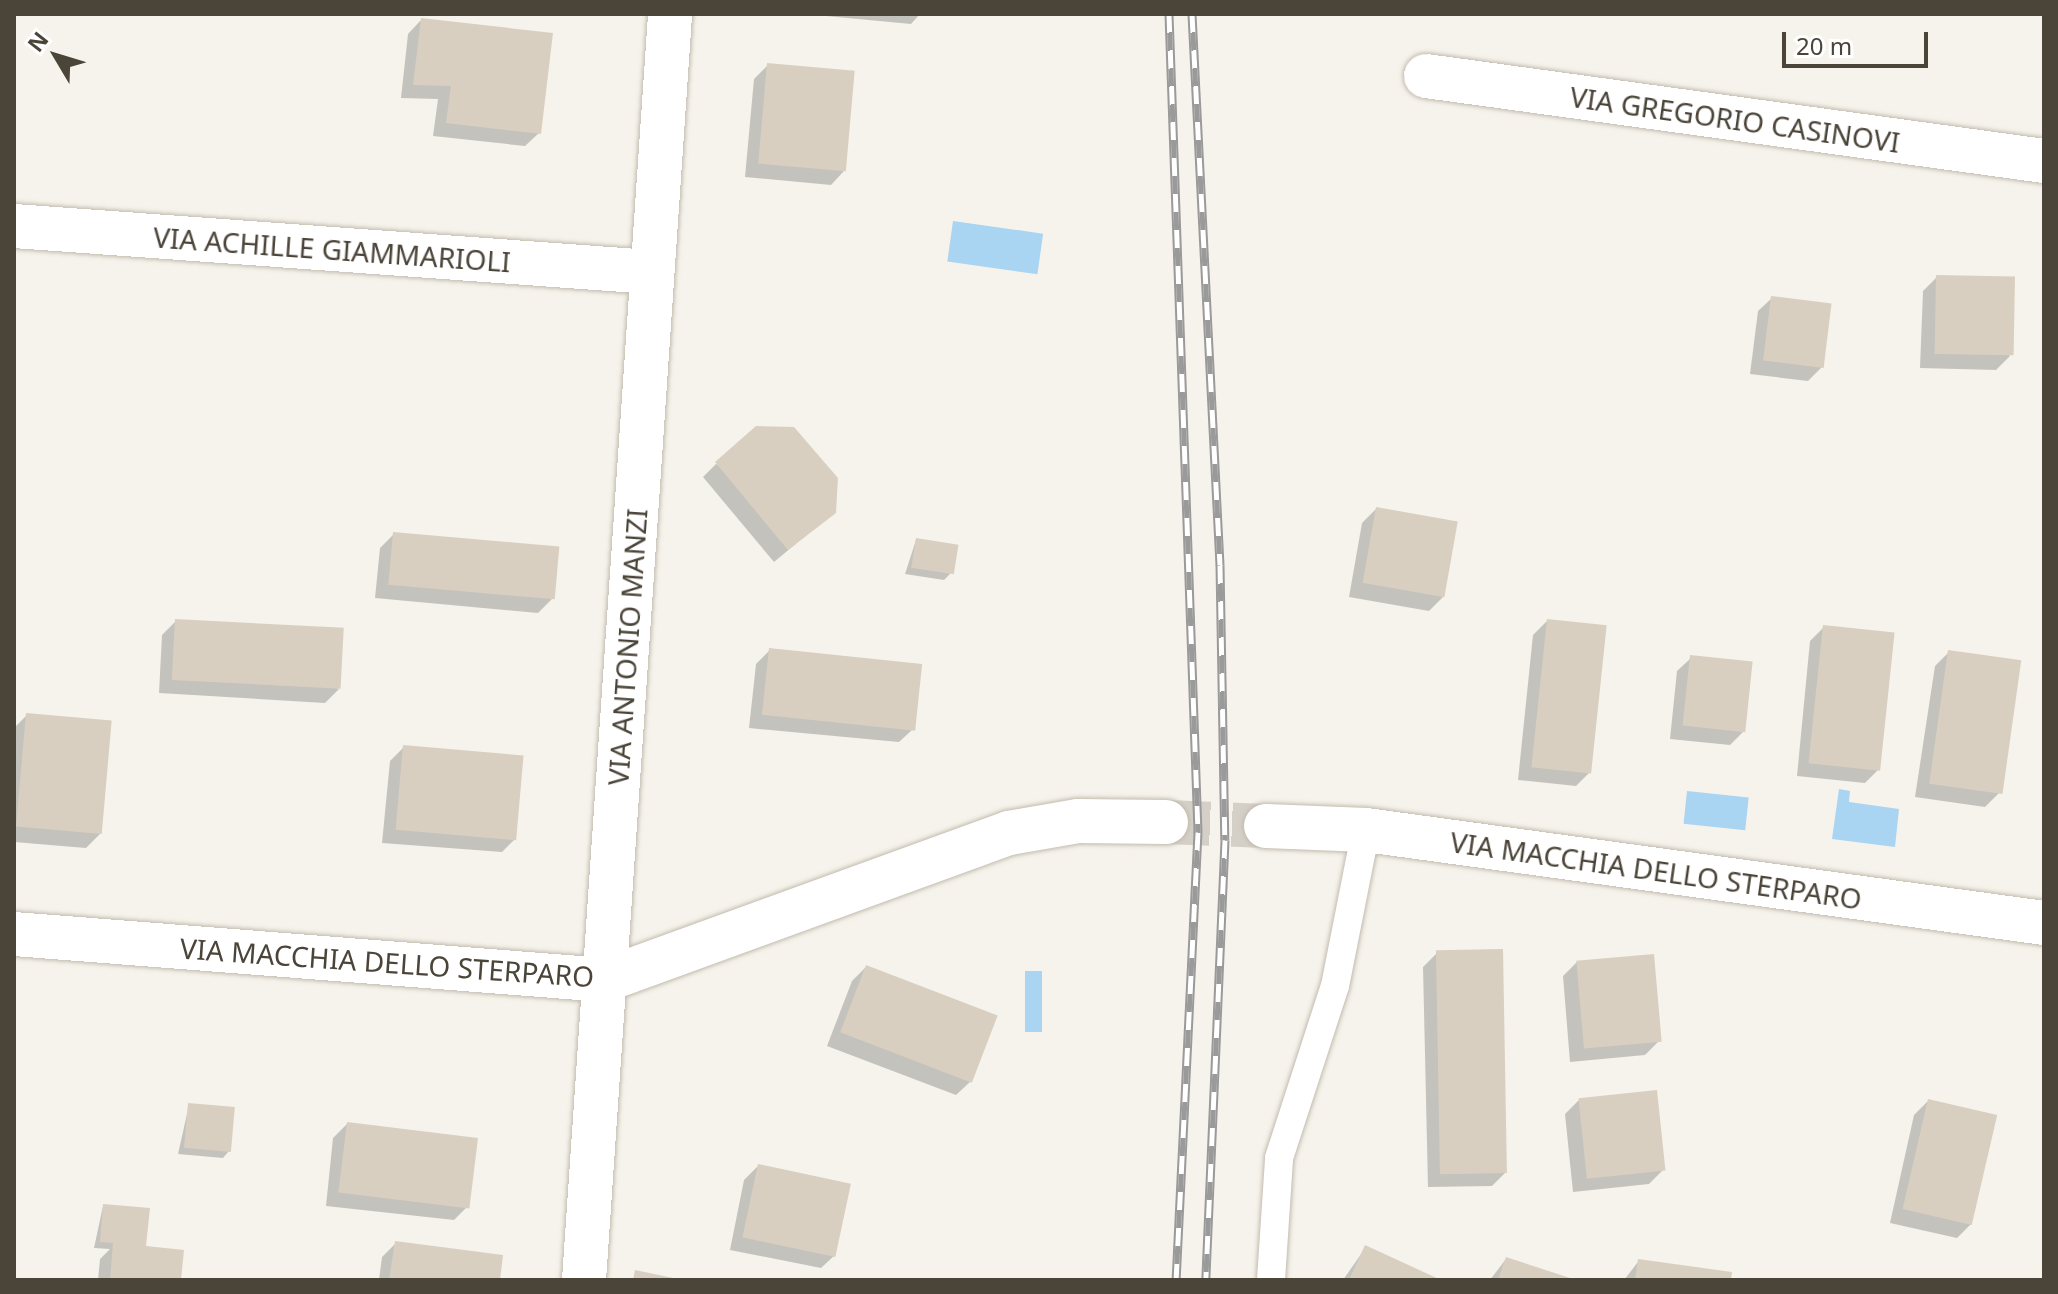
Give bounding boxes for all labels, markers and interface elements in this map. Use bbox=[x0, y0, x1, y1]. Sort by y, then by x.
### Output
north arrow bbox=[16, 16, 96, 96]
scale bar bbox=[1786, 16, 1932, 66]
text: N bbox=[20, 25, 54, 58]
text: 20 m bbox=[1796, 29, 1852, 62]
street label: VIA GREGORIO CASINOVI bbox=[1568, 79, 1902, 159]
street label: VIA ACHILLE GIAMMARIOLI bbox=[152, 220, 512, 278]
street label: VIA ANTONIO MANZI bbox=[601, 507, 653, 787]
street label: VIA MACCHIA DELLO STERPARO bbox=[1448, 824, 1864, 916]
street label: VIA MACCHIA DELLO STERPARO bbox=[179, 931, 595, 993]

